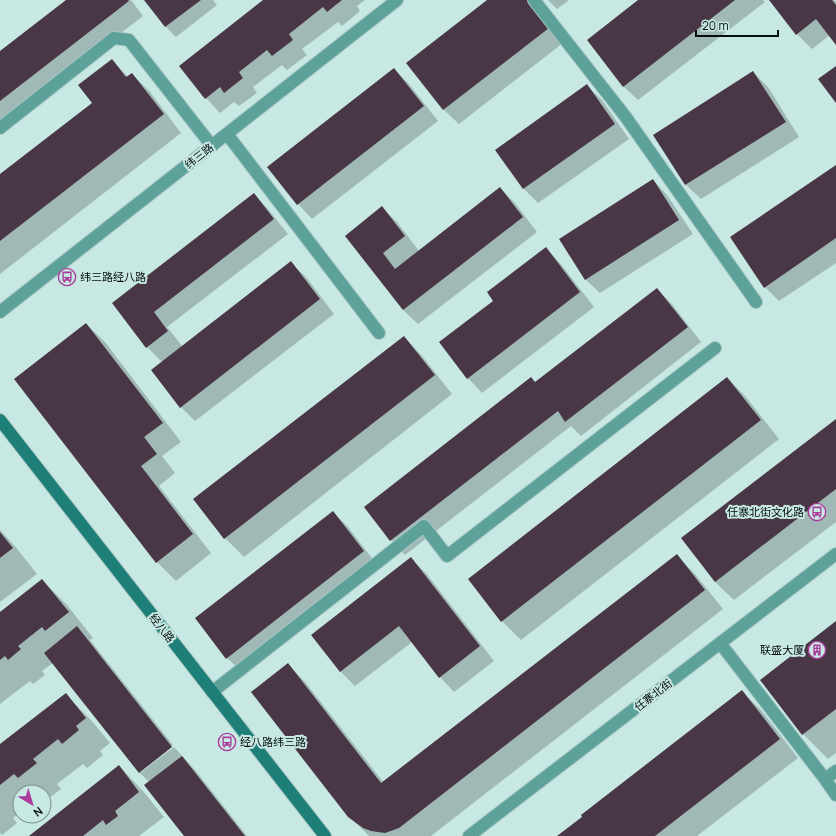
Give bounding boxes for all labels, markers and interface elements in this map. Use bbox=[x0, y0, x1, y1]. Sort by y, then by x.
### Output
scale bar bbox=[696, 12, 778, 38]
text: 20 m bbox=[702, 17, 729, 34]
street label: 纬三路 bbox=[181, 140, 216, 172]
bus stop icon: 纬三路经八路 bbox=[57, 267, 77, 287]
place label: 纬三路经八路 bbox=[80, 269, 146, 284]
bus stop icon: 任寨北街文化路 bbox=[807, 502, 827, 522]
place label: 任寨北街文化路 bbox=[727, 504, 804, 519]
street label: 经八路 bbox=[146, 610, 178, 645]
building icon: 联盛大厦 bbox=[807, 640, 827, 660]
place label: 联盛大厦 bbox=[760, 642, 804, 657]
street label: 任寨北街 bbox=[631, 675, 675, 714]
bus stop icon: 经八路纬三路 bbox=[217, 732, 237, 752]
place label: 经八路纬三路 bbox=[240, 734, 306, 749]
north arrow bbox=[12, 784, 52, 824]
text: N bbox=[31, 804, 46, 821]

